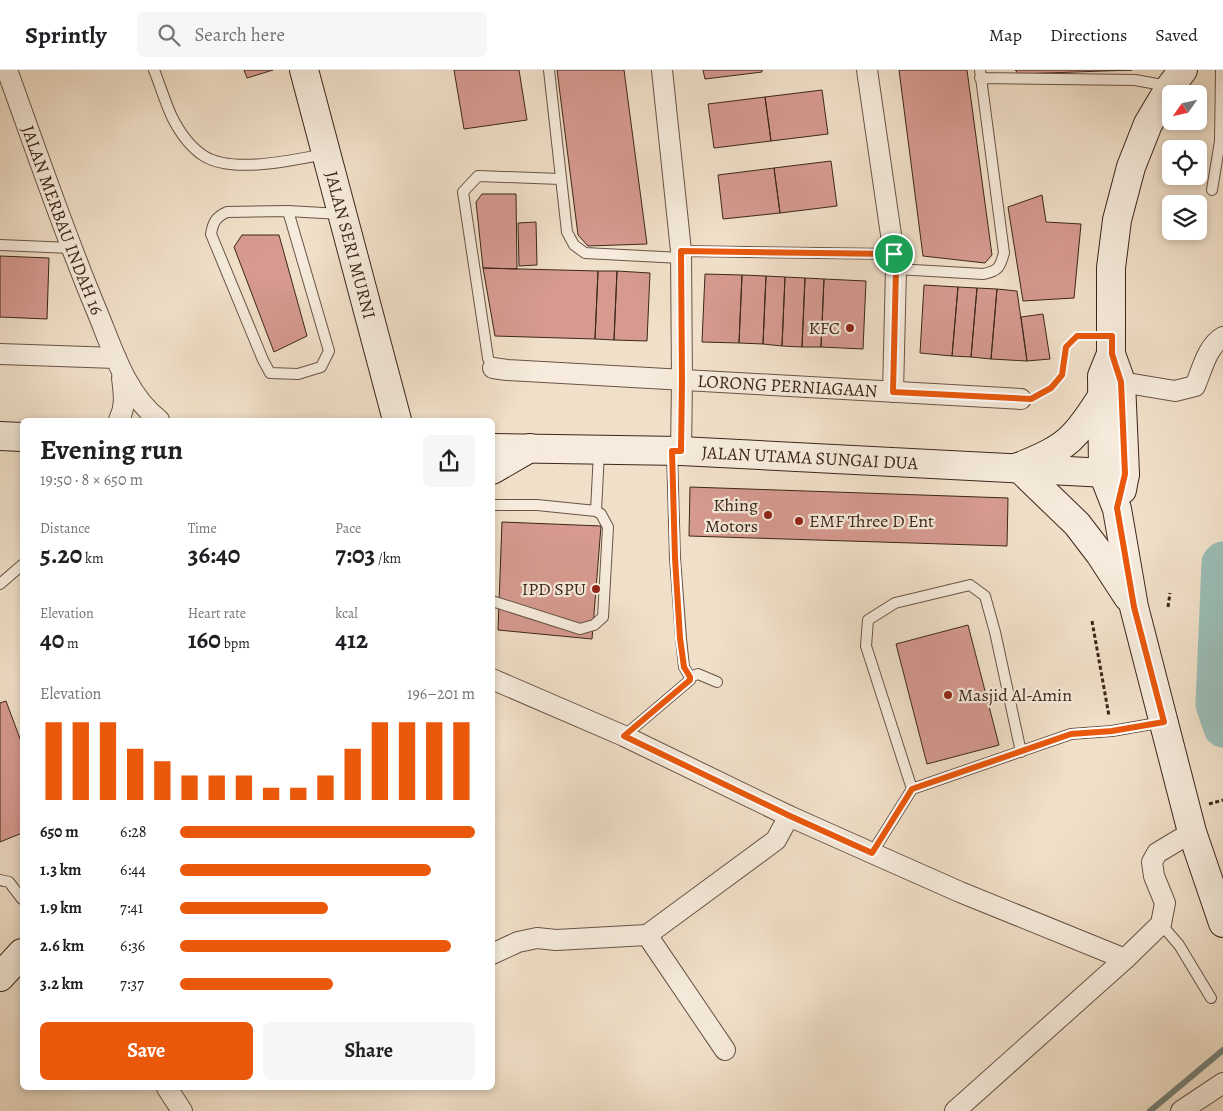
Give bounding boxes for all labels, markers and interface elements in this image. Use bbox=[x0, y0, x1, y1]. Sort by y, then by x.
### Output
search box bbox=[137, 12, 487, 57]
text: Sprintly bbox=[25, 19, 107, 51]
icon: search bbox=[155, 21, 183, 49]
text: Search here bbox=[195, 22, 285, 48]
text: Map bbox=[989, 23, 1022, 47]
text: Directions bbox=[1050, 23, 1127, 47]
text: Saved bbox=[1155, 23, 1198, 47]
north arrow bbox=[1162, 85, 1208, 130]
map controls bbox=[1162, 85, 1207, 240]
street label: JALAN MERBAU INDAH 16 bbox=[16, 122, 109, 319]
button: locate bbox=[1162, 140, 1207, 185]
street label: JALAN SERI MURNI bbox=[319, 168, 382, 322]
button: layers bbox=[1162, 195, 1207, 240]
pin bbox=[873, 233, 915, 275]
icon: arrive bbox=[880, 240, 908, 268]
place label: KFC bbox=[808, 316, 840, 340]
marker: KFC bbox=[844, 322, 856, 334]
street label: LORONG PERNIAGAAN bbox=[697, 369, 878, 403]
text: Evening run bbox=[40, 431, 183, 469]
button: share bbox=[423, 435, 475, 487]
street label: JALAN UTAMA SUNGAI DUA bbox=[701, 440, 919, 475]
text: 19:50 · 8 × 650 m bbox=[40, 469, 143, 491]
place label: Khing Motors bbox=[705, 493, 758, 538]
marker: Khing Motors bbox=[762, 509, 774, 521]
place label: EMF Three D Ent bbox=[809, 509, 934, 533]
marker: EMF Three D Ent bbox=[793, 515, 805, 527]
text: Distance bbox=[40, 519, 90, 538]
text: Time bbox=[188, 519, 217, 538]
text: Pace bbox=[335, 519, 361, 538]
text: 5.20 bbox=[40, 538, 82, 572]
text: 36:40 bbox=[188, 538, 240, 572]
text: 7:03 bbox=[335, 538, 375, 572]
text: km bbox=[82, 549, 104, 568]
text: /km bbox=[375, 549, 401, 568]
place label: IPD SPU bbox=[522, 577, 586, 601]
marker: IPD SPU bbox=[590, 583, 602, 595]
text: Elevation bbox=[40, 604, 94, 623]
text: Heart rate bbox=[188, 604, 246, 623]
text: kcal bbox=[335, 604, 358, 623]
text: 40 bbox=[40, 623, 64, 657]
text: 160 bbox=[188, 623, 221, 657]
text: 412 bbox=[335, 623, 368, 657]
text: m bbox=[64, 634, 79, 653]
text: bpm bbox=[221, 634, 250, 653]
text: Elevation bbox=[40, 683, 101, 705]
text: 196–201 m bbox=[407, 683, 475, 705]
place label: Masjid Al-Amin bbox=[958, 683, 1072, 707]
marker: Masjid Al-Amin bbox=[942, 689, 954, 701]
text: 650 m bbox=[40, 821, 79, 843]
text: 6:28 bbox=[120, 821, 147, 843]
text: 1.3 km bbox=[40, 859, 81, 881]
text: 6:44 bbox=[120, 859, 146, 881]
text: 1.9 km bbox=[40, 897, 82, 919]
text: 7:41 bbox=[120, 897, 143, 919]
text: 2.6 km bbox=[40, 935, 84, 957]
text: 6:36 bbox=[120, 935, 145, 957]
text: 3.2 km bbox=[40, 973, 83, 995]
text: 7:37 bbox=[120, 973, 144, 995]
button: Save bbox=[40, 1022, 253, 1080]
button: Share bbox=[263, 1022, 475, 1080]

